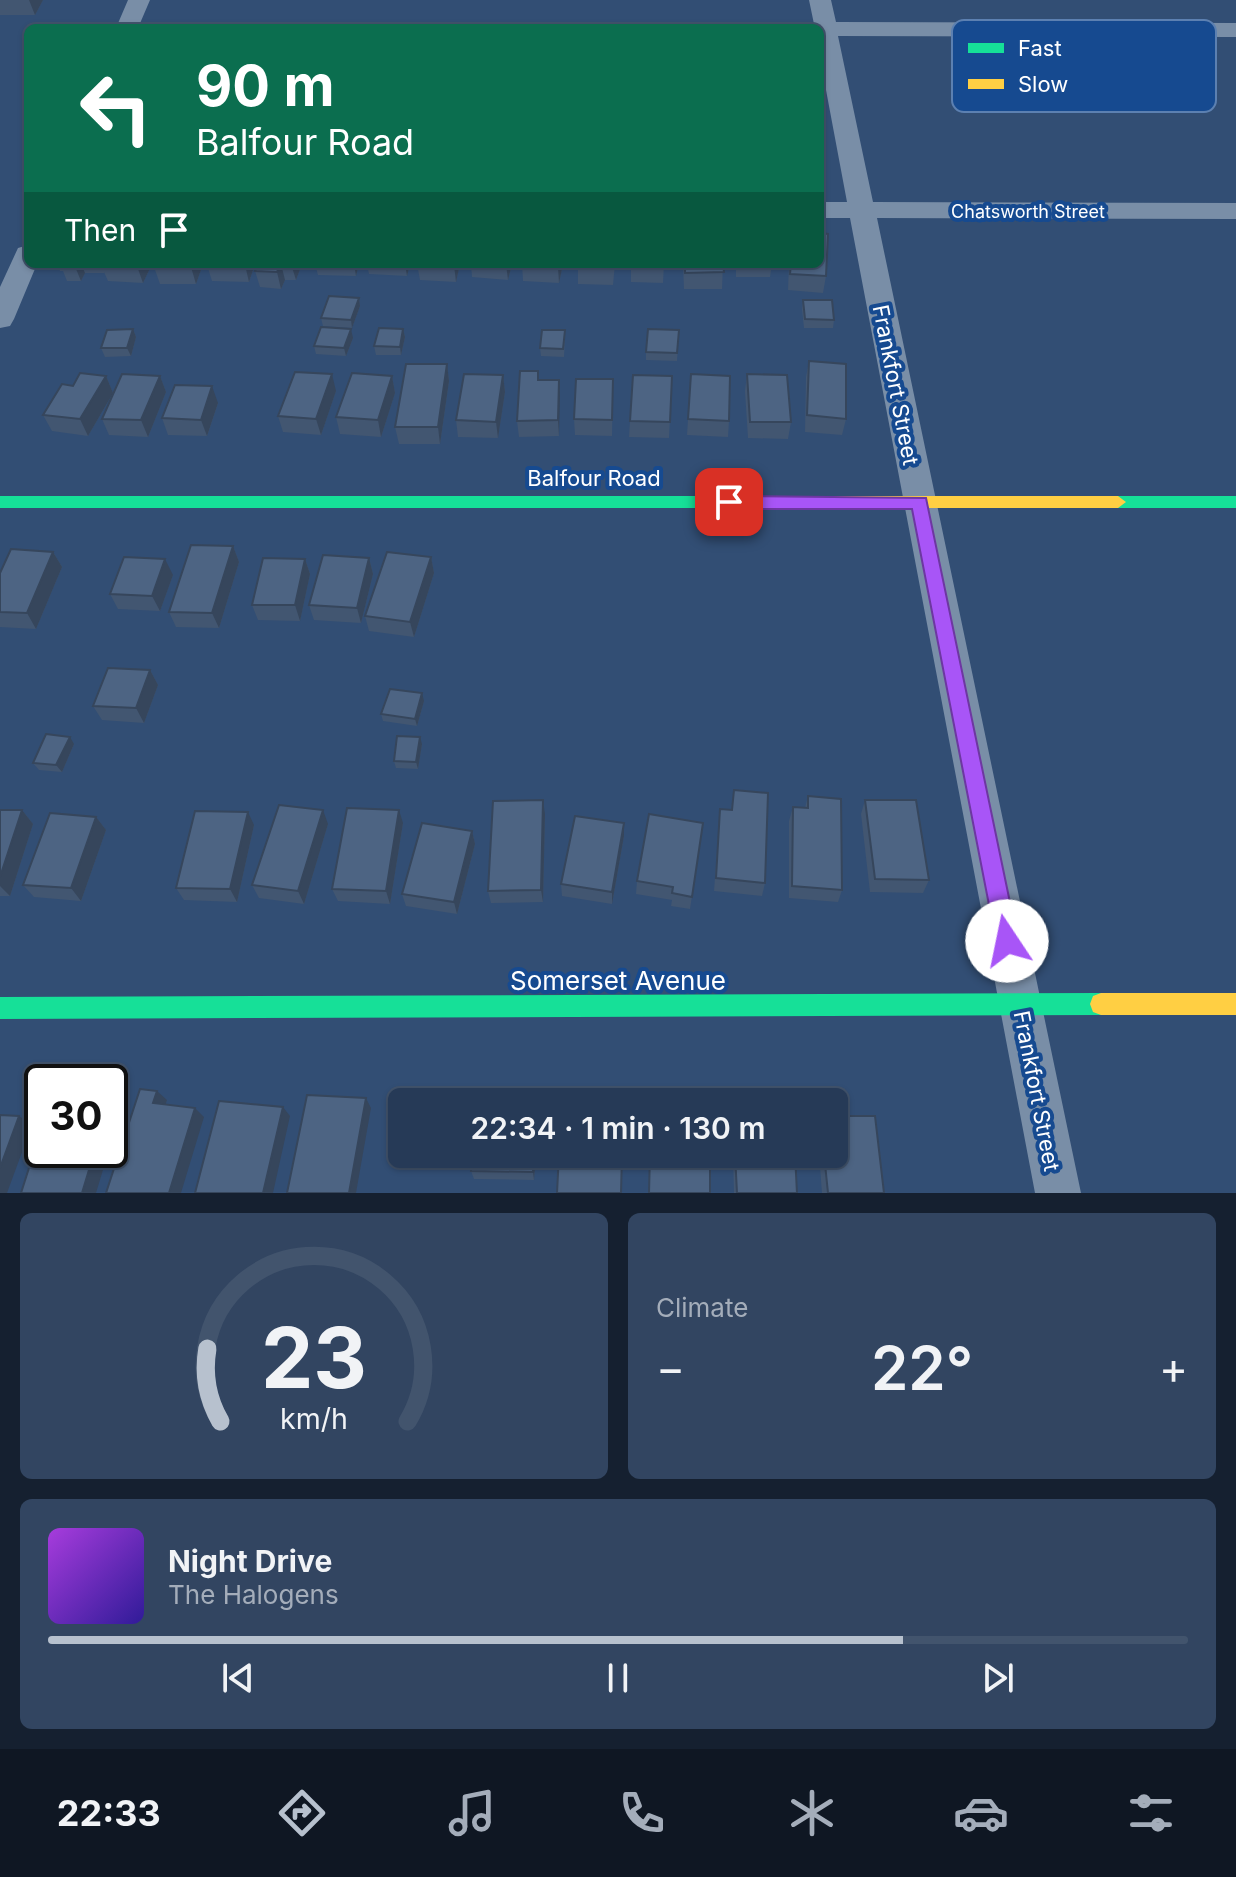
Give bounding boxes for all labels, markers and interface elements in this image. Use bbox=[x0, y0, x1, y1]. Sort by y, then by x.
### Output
legend bbox=[952, 20, 1216, 112]
text: Fast bbox=[1018, 35, 1062, 61]
text: 90 m bbox=[196, 52, 335, 120]
icon: left bbox=[64, 56, 168, 160]
text: Slow bbox=[1018, 71, 1068, 97]
text: Balfour Road bbox=[196, 120, 414, 164]
street label: Chatsworth Street bbox=[951, 201, 1105, 222]
icon: arrive bbox=[152, 208, 196, 252]
text: Then bbox=[64, 212, 136, 248]
street label: Frankfort Street bbox=[868, 303, 924, 467]
street label: Balfour Road bbox=[527, 465, 661, 491]
pin bbox=[695, 468, 763, 536]
icon: arrive bbox=[707, 480, 751, 524]
position arrow bbox=[965, 899, 1049, 983]
street label: Somerset Avenue bbox=[510, 965, 726, 996]
street label: Frankfort Street bbox=[1009, 1009, 1065, 1173]
speed limit sign: 30 bbox=[24, 1064, 128, 1168]
text: 22:34 · 1 min · 130 m bbox=[471, 1110, 765, 1146]
text: Climate bbox=[656, 1292, 748, 1323]
text: 23 bbox=[261, 1307, 367, 1408]
text: 22° bbox=[871, 1332, 973, 1404]
text: − bbox=[656, 1341, 685, 1395]
text: + bbox=[1159, 1341, 1188, 1395]
text: km/h bbox=[280, 1401, 348, 1436]
text: Night Drive bbox=[168, 1543, 332, 1579]
text: The Halogens bbox=[168, 1579, 339, 1610]
icon: previous bbox=[216, 1656, 260, 1700]
icon: pause bbox=[596, 1656, 640, 1700]
icon: next bbox=[976, 1656, 1020, 1700]
icon: directions bbox=[274, 1785, 330, 1841]
icon: music bbox=[444, 1785, 500, 1841]
icon: phone bbox=[614, 1785, 670, 1841]
icon: climate bbox=[784, 1785, 840, 1841]
icon: car bbox=[953, 1785, 1009, 1841]
icon: filters bbox=[1123, 1785, 1179, 1841]
text: 22:33 bbox=[57, 1791, 161, 1835]

